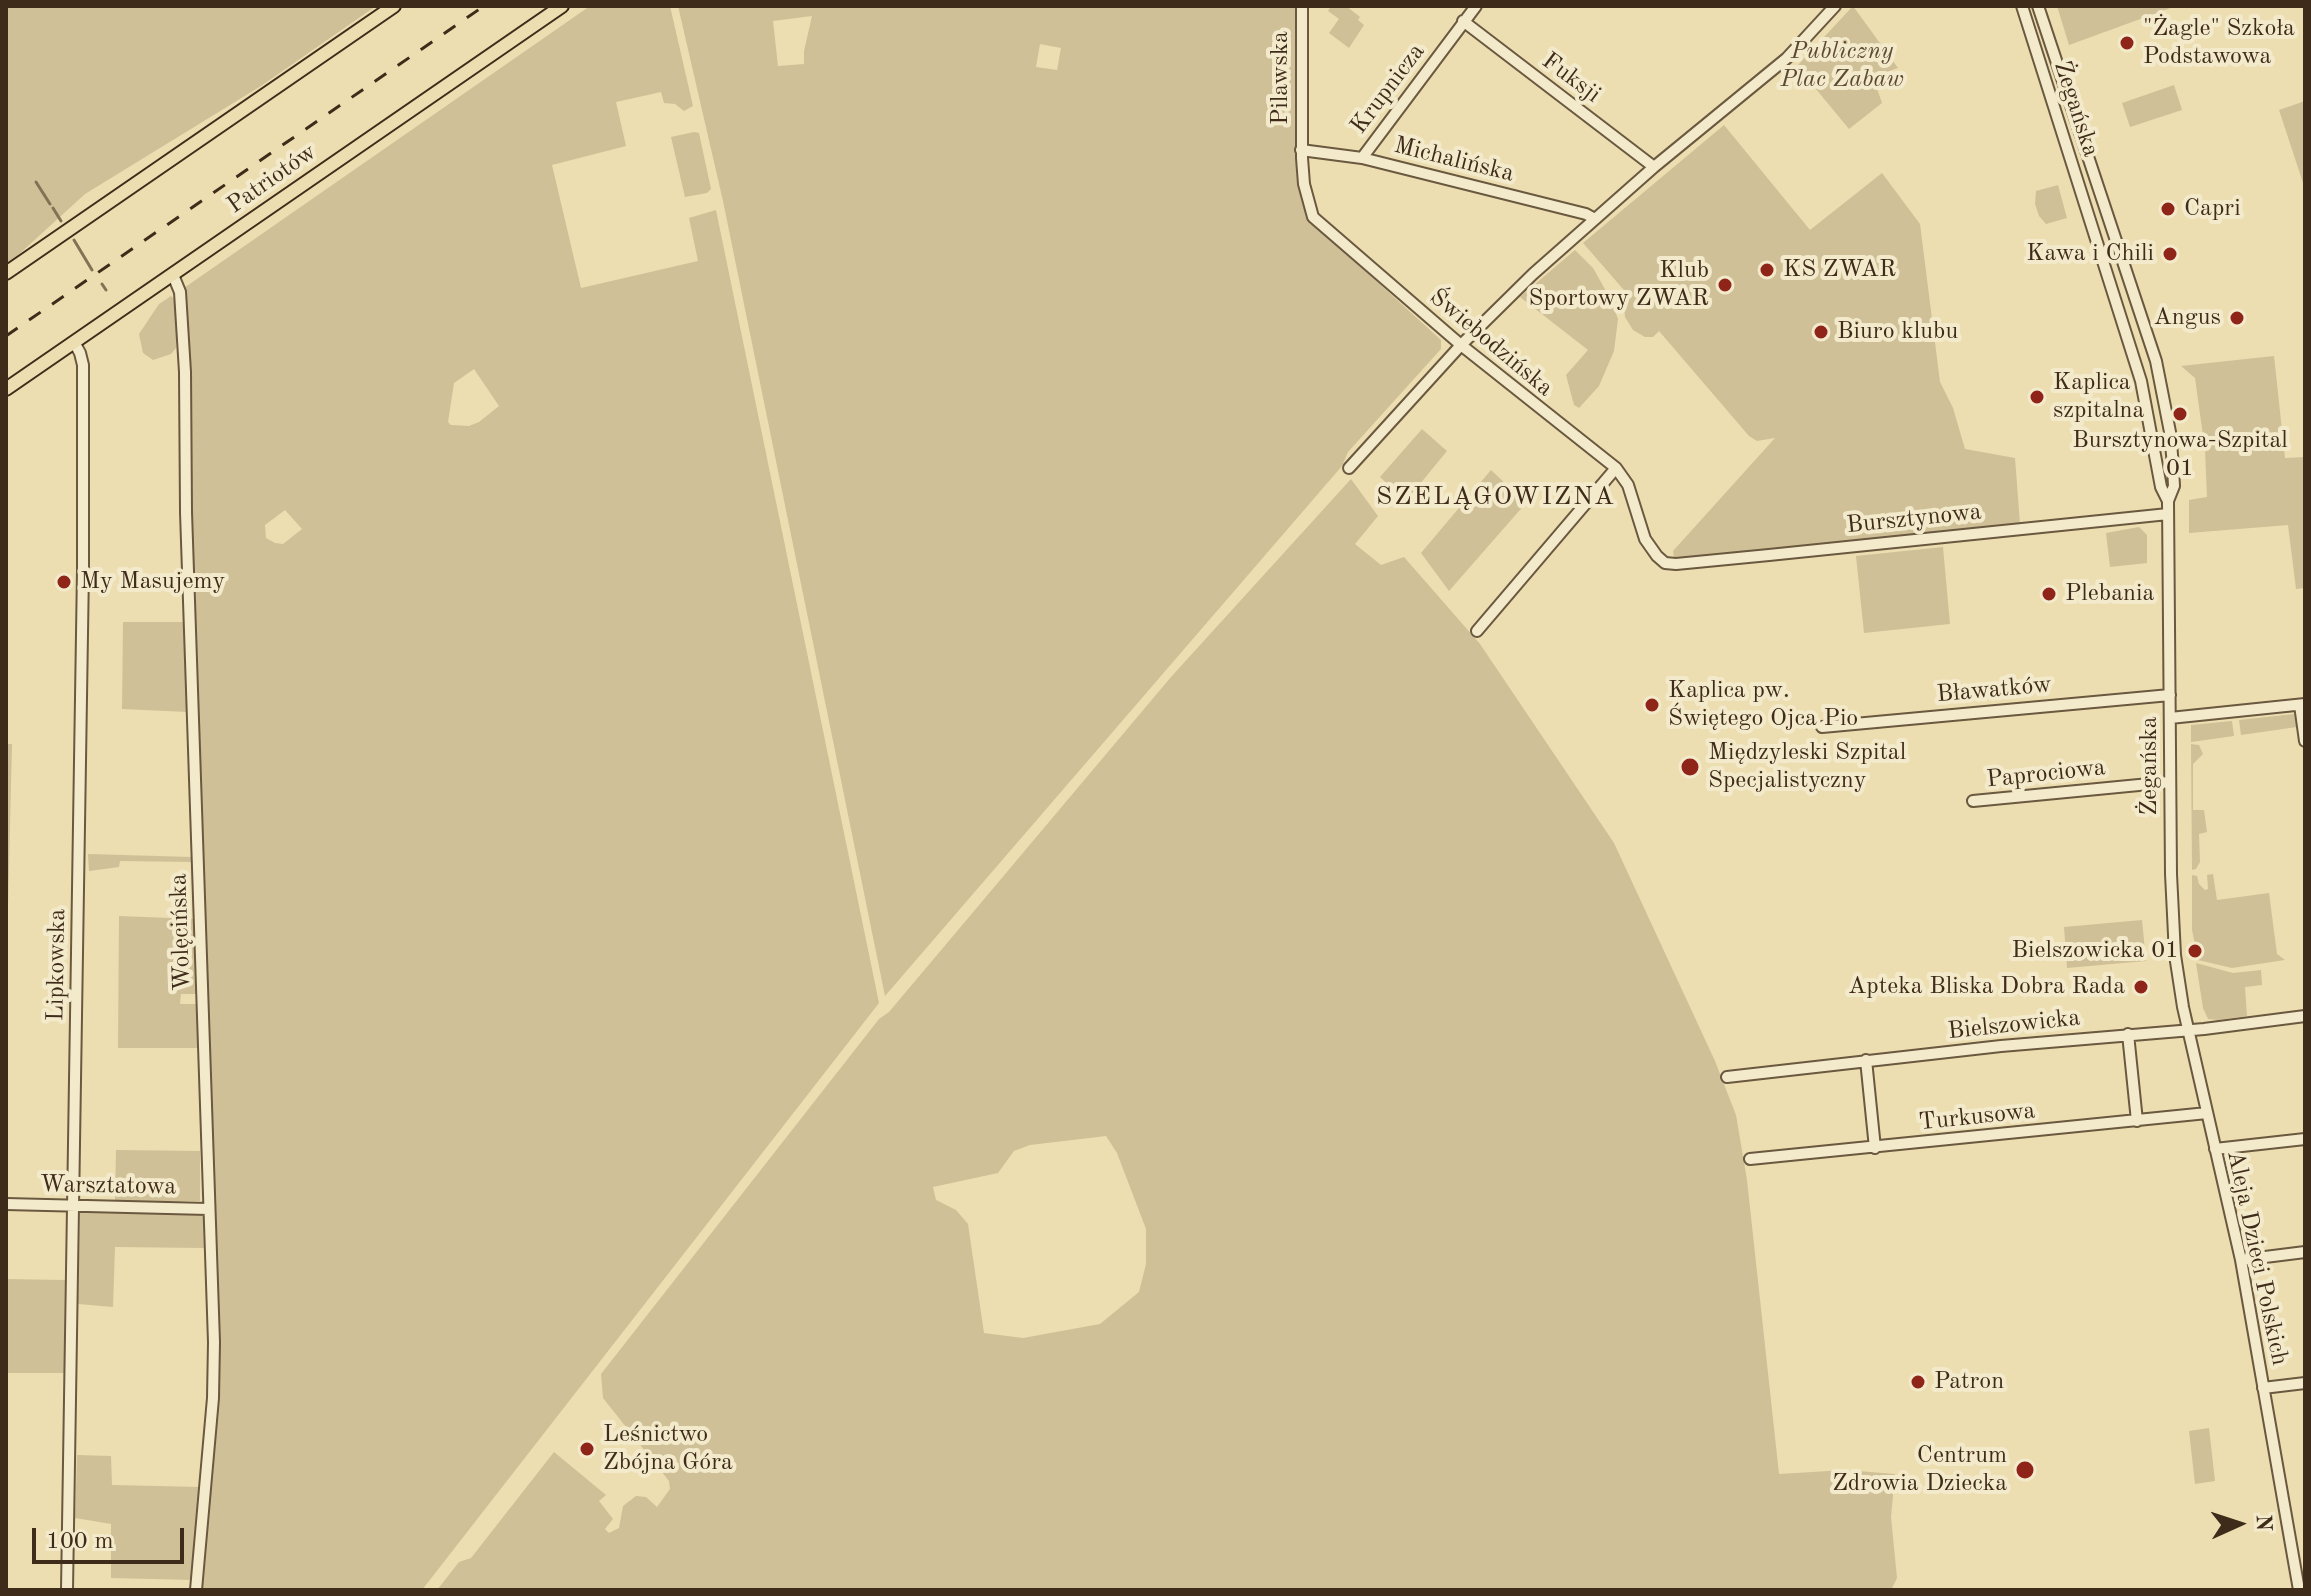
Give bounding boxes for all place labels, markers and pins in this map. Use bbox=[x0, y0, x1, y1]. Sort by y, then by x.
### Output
place label: "Żagle" Szkoła Podstawowa bbox=[2143, 15, 2295, 71]
marker: "Żagle" Szkoła Podstawowa bbox=[2118, 34, 2136, 52]
place label: Capri bbox=[2184, 195, 2241, 223]
marker: Capri bbox=[2159, 200, 2177, 218]
place label: Kawa i Chili bbox=[2026, 240, 2154, 268]
marker: Kawa i Chili bbox=[2161, 245, 2179, 263]
place label: KS ZWAR bbox=[1783, 256, 1896, 284]
place label: Klub Sportowy ZWAR bbox=[1529, 257, 1709, 313]
marker: KS ZWAR bbox=[1758, 261, 1776, 279]
marker: Klub Sportowy ZWAR bbox=[1716, 276, 1734, 294]
place label: Angus bbox=[2154, 304, 2221, 332]
marker: Angus bbox=[2228, 309, 2246, 327]
place label: Biuro klubu bbox=[1837, 318, 1958, 346]
marker: Biuro klubu bbox=[1812, 323, 1830, 341]
place label: Kaplica szpitalna bbox=[2053, 369, 2144, 425]
marker: Kaplica szpitalna bbox=[2028, 388, 2046, 406]
marker: Bursztynowa-Szpital 01 bbox=[2171, 405, 2189, 423]
place label: Bursztynowa-Szpital 01 bbox=[2072, 427, 2288, 483]
place label: My Masujemy bbox=[80, 568, 225, 596]
marker: My Masujemy bbox=[55, 573, 73, 591]
place label: Plebania bbox=[2065, 580, 2154, 608]
marker: Plebania bbox=[2040, 585, 2058, 603]
place label: Kaplica pw. Świętego Ojca Pio bbox=[1668, 677, 1858, 733]
marker: Kaplica pw. Świętego Ojca Pio bbox=[1643, 696, 1661, 714]
place label: Międzyleski Szpital Specjalistyczny bbox=[1708, 739, 1906, 795]
marker: Międzyleski Szpital Specjalistyczny bbox=[1679, 756, 1701, 778]
place label: Bielszowicka 01 bbox=[2011, 937, 2179, 965]
marker: Bielszowicka 01 bbox=[2186, 942, 2204, 960]
place label: Apteka Bliska Dobra Rada bbox=[1848, 973, 2125, 1001]
marker: Apteka Bliska Dobra Rada bbox=[2132, 978, 2150, 996]
place label: Patron bbox=[1934, 1368, 2004, 1396]
marker: Patron bbox=[1909, 1373, 1927, 1391]
place label: Leśnictwo Zbójna Góra bbox=[603, 1421, 733, 1477]
marker: Leśnictwo Zbójna Góra bbox=[578, 1440, 596, 1458]
place label: Centrum Zdrowia Dziecka bbox=[1832, 1442, 2007, 1498]
marker: Centrum Zdrowia Dziecka bbox=[2014, 1459, 2036, 1481]

